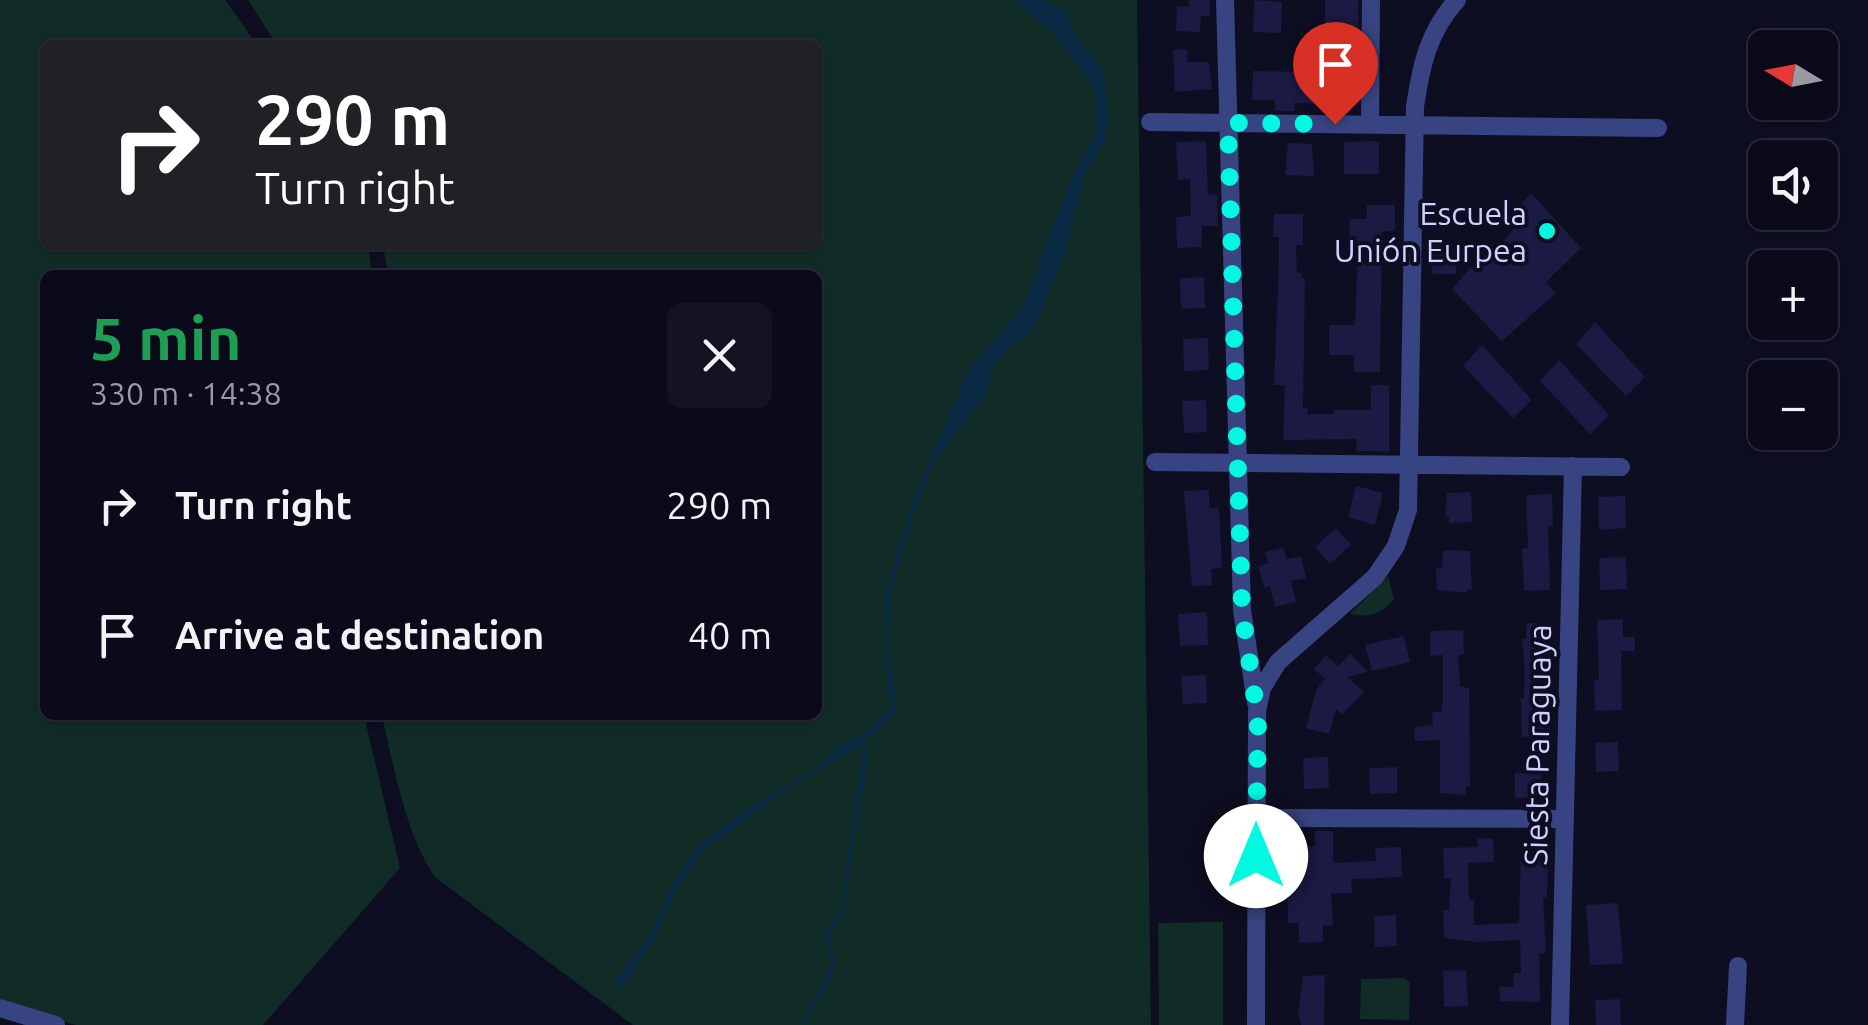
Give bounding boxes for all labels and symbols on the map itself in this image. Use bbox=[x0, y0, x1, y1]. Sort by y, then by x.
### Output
pin bbox=[1293, 22, 1378, 125]
north arrow bbox=[1748, 30, 1838, 120]
place label: Escuela Unión Eurpea bbox=[1334, 195, 1527, 268]
marker: Escuela Unión Eurpea bbox=[1536, 220, 1558, 242]
street label: Siesta Paraguaya bbox=[1517, 624, 1557, 866]
position arrow bbox=[1204, 804, 1308, 908]

